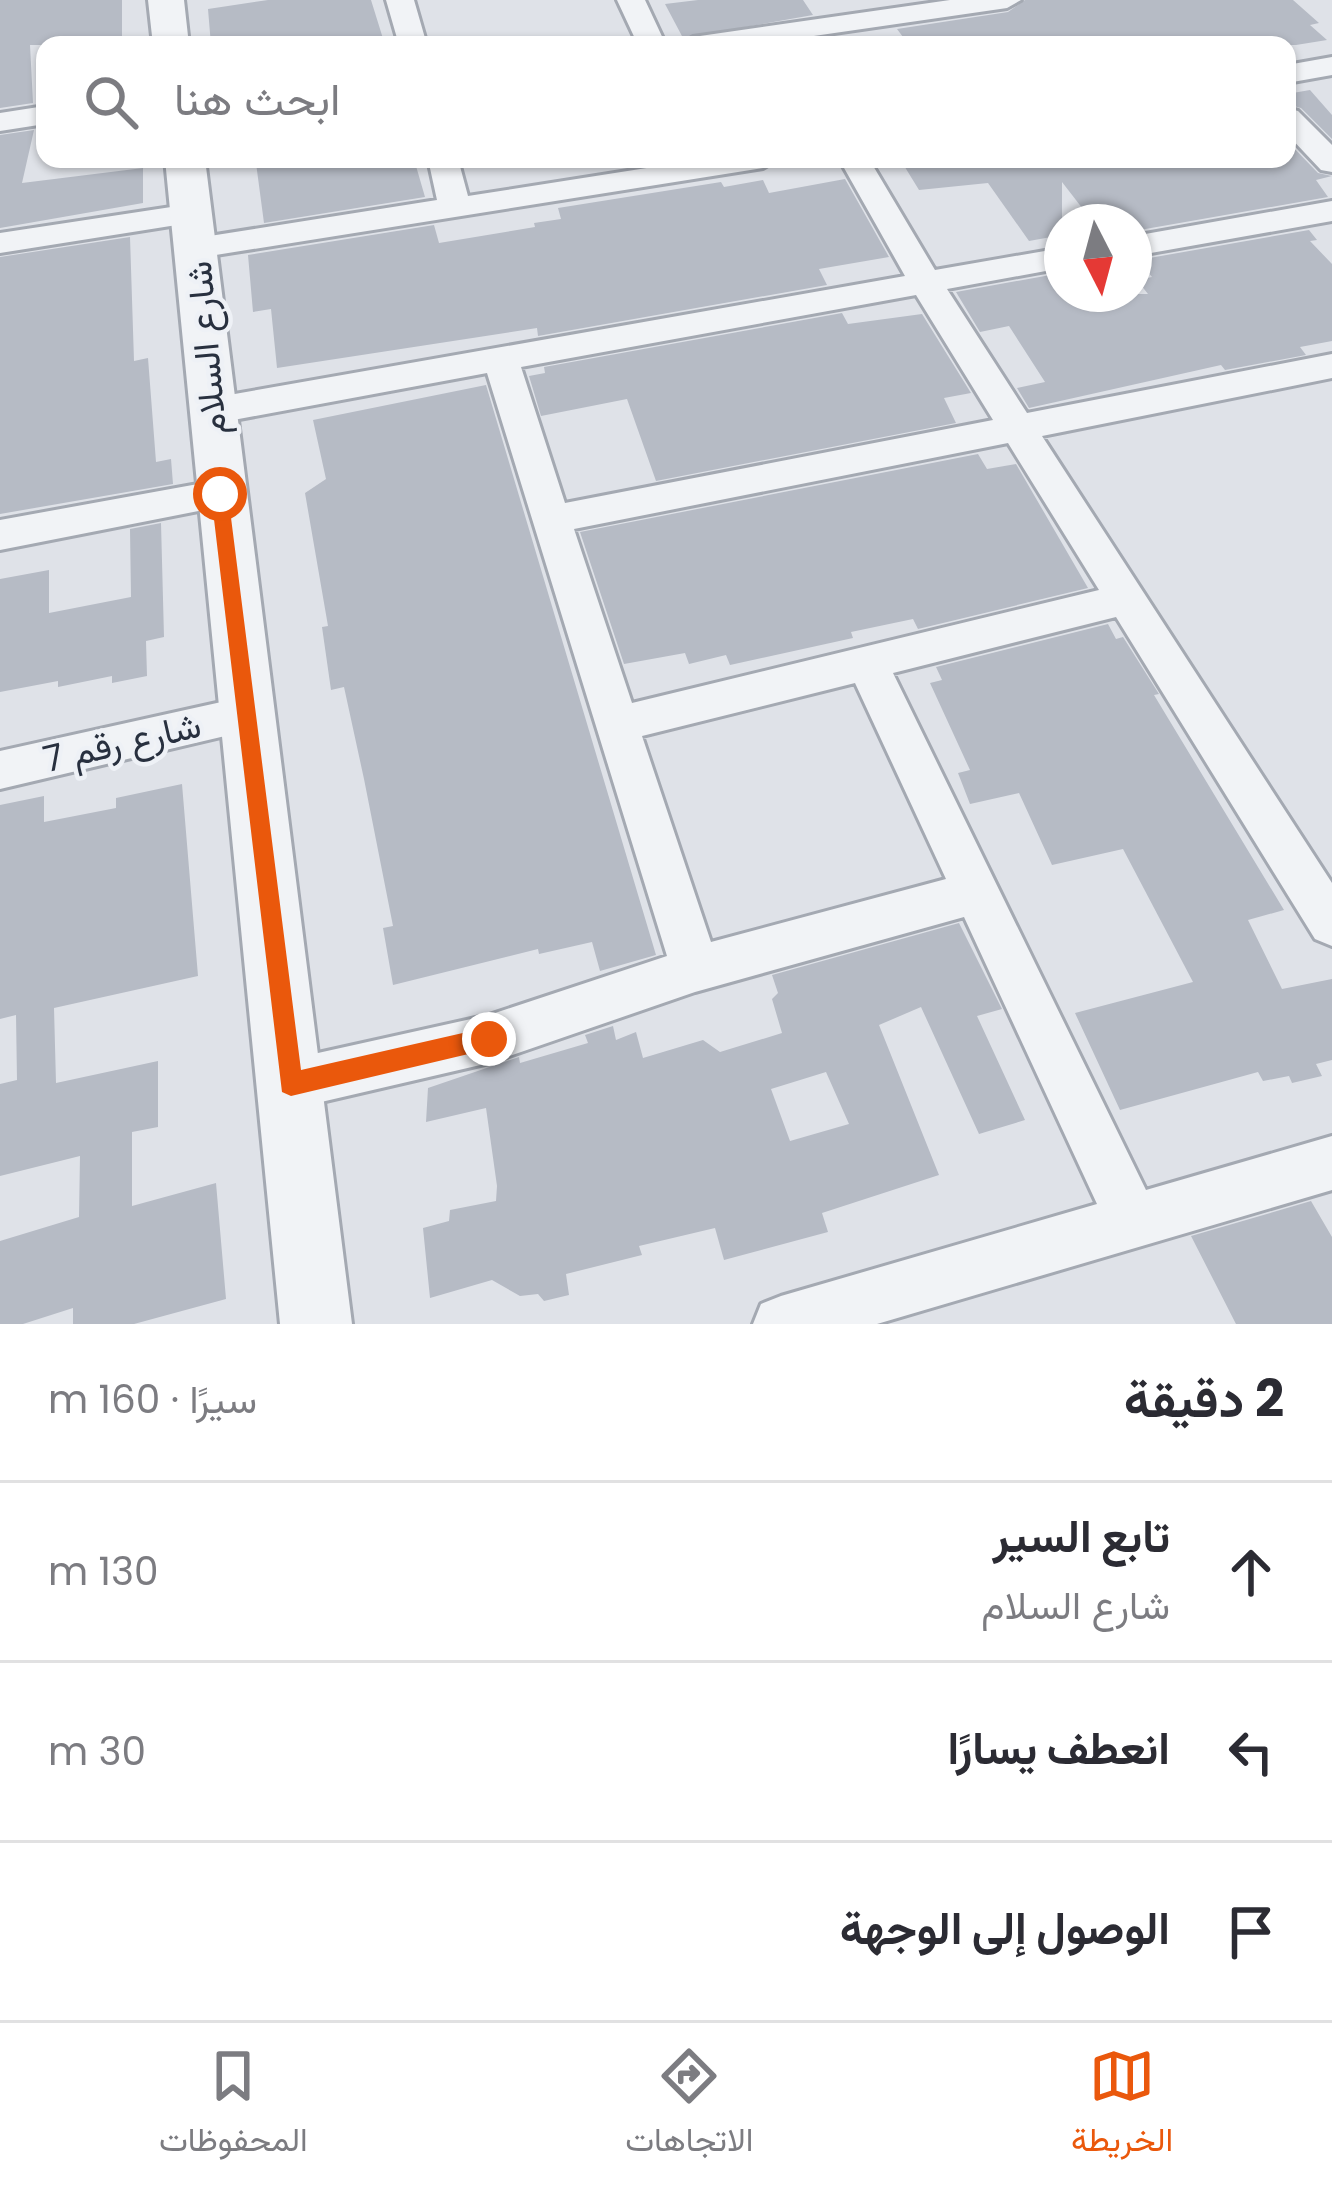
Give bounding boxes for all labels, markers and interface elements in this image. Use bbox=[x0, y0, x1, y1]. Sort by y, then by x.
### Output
search box bbox=[36, 36, 1296, 168]
text: ابحث هنا bbox=[174, 68, 340, 131]
icon: search bbox=[78, 69, 144, 135]
north arrow bbox=[1044, 204, 1152, 312]
street label: شارع السلام bbox=[173, 259, 239, 437]
route start bbox=[193, 467, 247, 521]
street label: شارع رقم 7 bbox=[38, 699, 206, 785]
route end bbox=[462, 1012, 516, 1066]
text: 2 دقيقة bbox=[1124, 1363, 1284, 1435]
text: سيرًا · 160 m bbox=[48, 1372, 257, 1427]
text: تابع السير bbox=[993, 1505, 1170, 1568]
icon: ahead bbox=[1218, 1539, 1284, 1605]
text: 130 m bbox=[48, 1544, 159, 1599]
text: شارع السلام bbox=[981, 1578, 1170, 1633]
text: انعطف يسارًا bbox=[947, 1717, 1170, 1780]
icon: left bbox=[1218, 1719, 1284, 1785]
text: 30 m bbox=[48, 1724, 146, 1779]
text: الوصول إلى الوجهة bbox=[840, 1897, 1170, 1960]
icon: arrive bbox=[1218, 1899, 1284, 1965]
tab: المحفوظات bbox=[159, 2043, 308, 2169]
tab: الاتجاهات bbox=[625, 2043, 753, 2169]
tab: الخريطة bbox=[1071, 2043, 1173, 2169]

